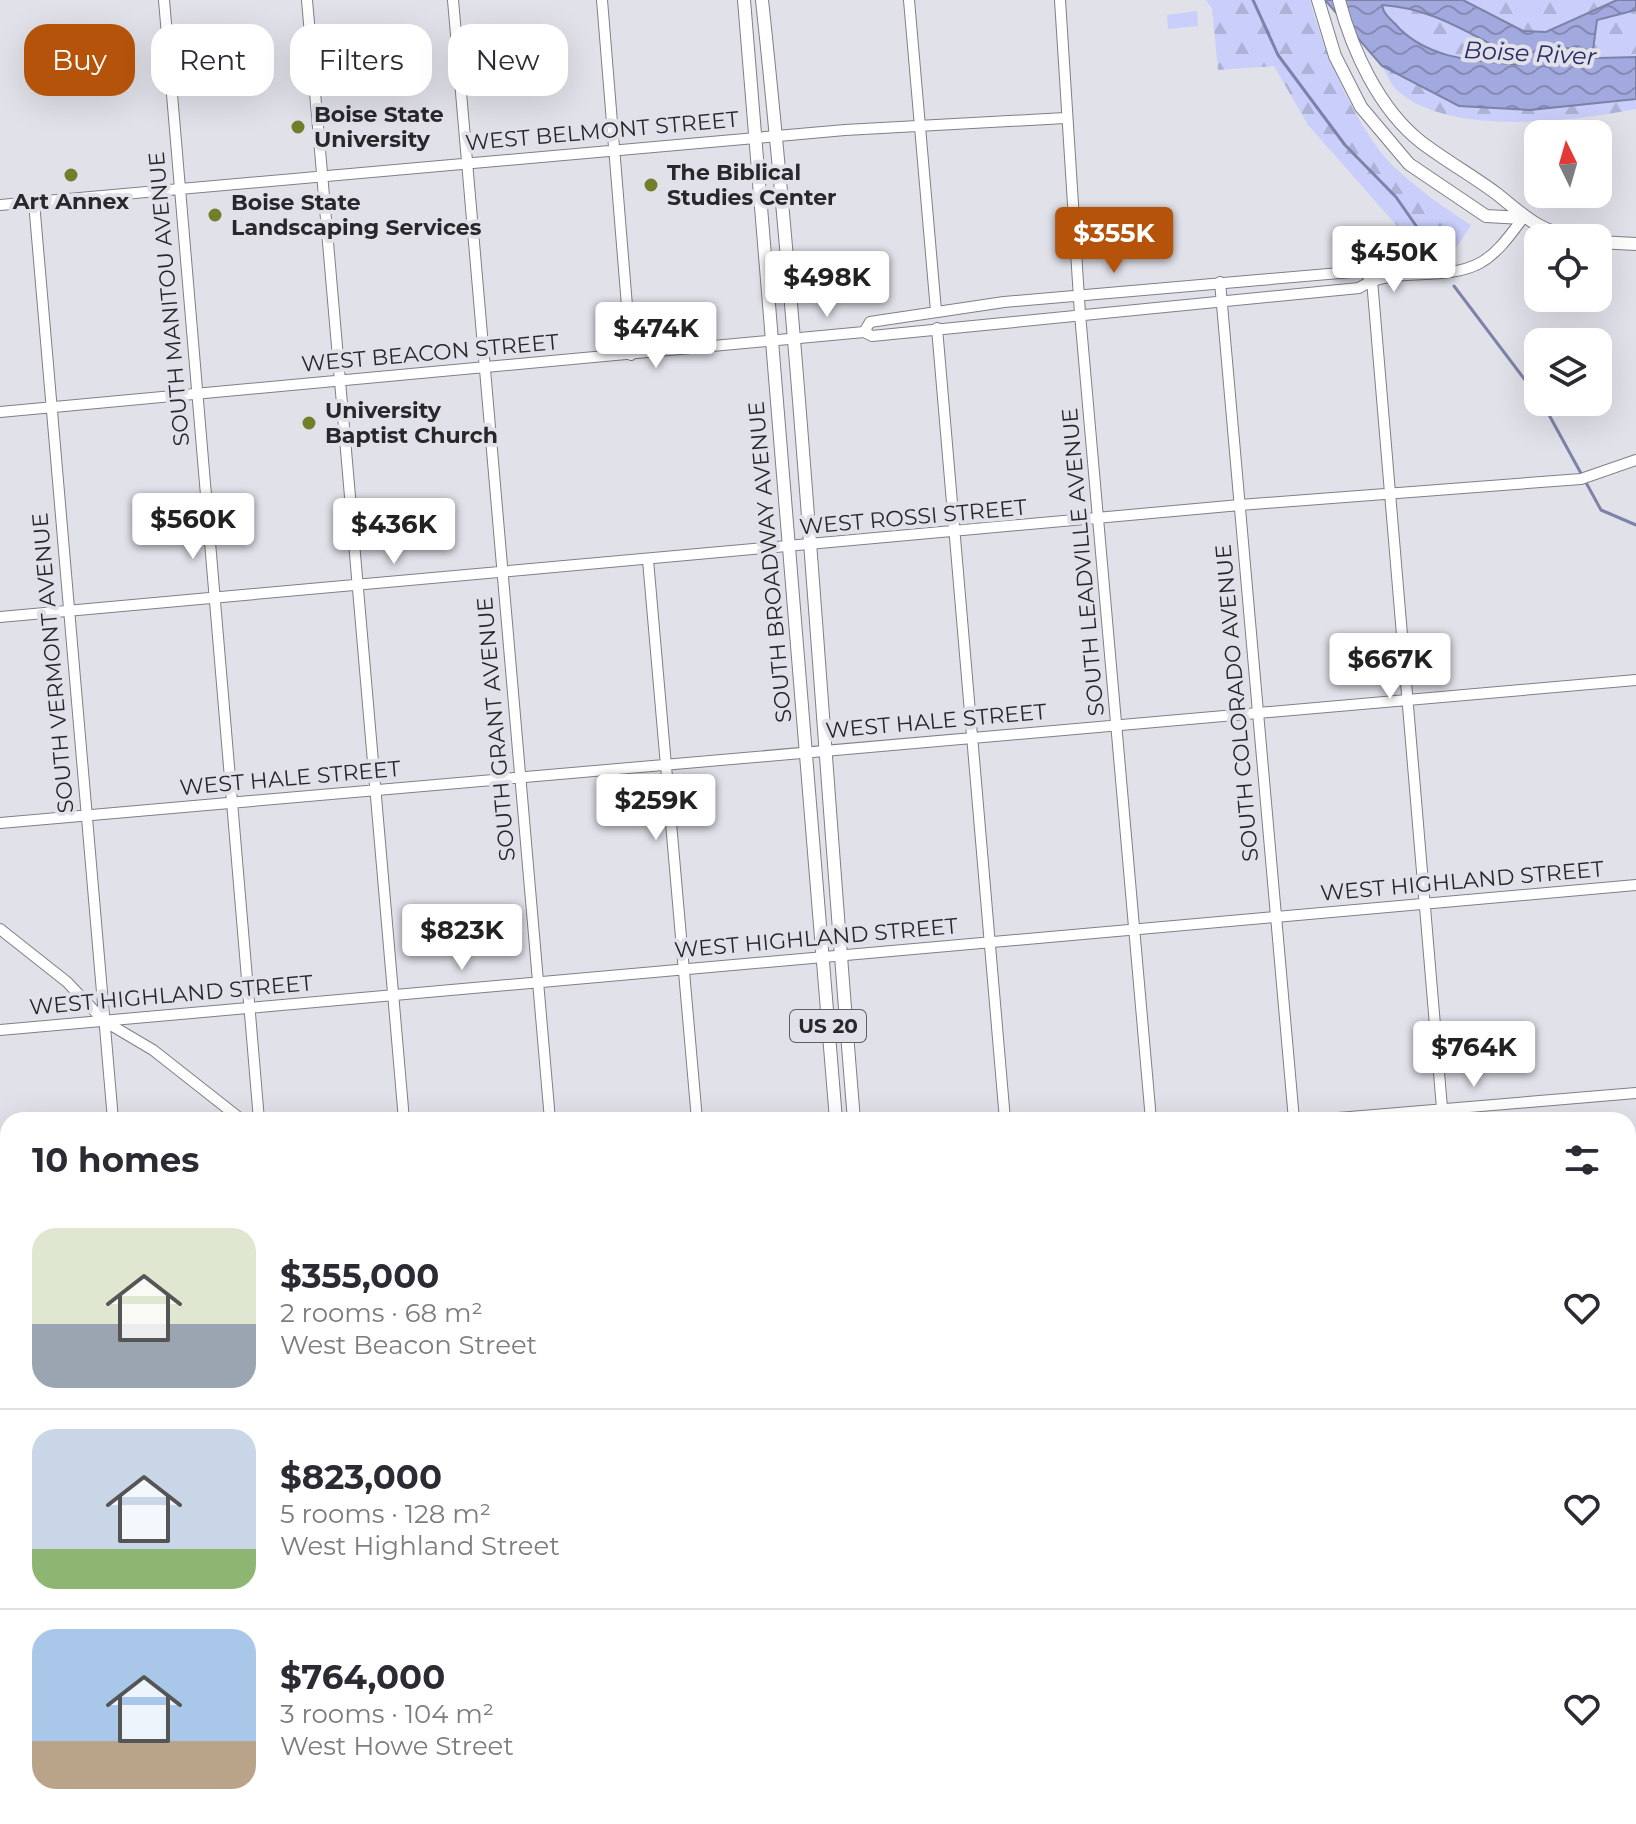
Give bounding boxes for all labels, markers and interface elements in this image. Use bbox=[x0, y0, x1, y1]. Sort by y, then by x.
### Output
chip: Buy bbox=[24, 24, 135, 96]
chip: Rent bbox=[151, 24, 274, 96]
chip: Filters bbox=[290, 24, 432, 96]
chip: New bbox=[448, 24, 568, 96]
water label: Boise River bbox=[1463, 35, 1598, 71]
place label: Boise State University bbox=[314, 101, 444, 153]
street label: WEST BELMONT STREET bbox=[464, 106, 740, 156]
marker: Boise State University bbox=[289, 118, 307, 136]
north arrow bbox=[1524, 120, 1612, 208]
map controls bbox=[1524, 120, 1612, 416]
street label: SOUTH MANITOU AVENUE bbox=[143, 151, 195, 447]
place label: The Biblical Studies Center bbox=[667, 159, 837, 211]
marker: Art Annex bbox=[62, 166, 80, 184]
marker: The Biblical Studies Center bbox=[642, 176, 660, 194]
place label: Art Annex bbox=[12, 188, 129, 215]
place label: Boise State Landscaping Services bbox=[231, 189, 482, 241]
marker: Boise State Landscaping Services bbox=[206, 206, 224, 224]
pin: $355K bbox=[1058, 207, 1170, 275]
text: $355K bbox=[1073, 217, 1155, 249]
button: locate bbox=[1524, 224, 1612, 312]
pin: $450K bbox=[1338, 226, 1450, 294]
text: $450K bbox=[1350, 236, 1438, 268]
pin: $498K bbox=[771, 251, 883, 319]
text: $498K bbox=[783, 261, 871, 293]
pin: $474K bbox=[600, 302, 712, 370]
text: $474K bbox=[613, 312, 699, 344]
street label: WEST BEACON STREET bbox=[300, 328, 560, 378]
button: layers bbox=[1524, 328, 1612, 416]
place label: University Baptist Church bbox=[325, 397, 498, 449]
street label: SOUTH BROADWAY AVENUE bbox=[742, 400, 798, 724]
street label: SOUTH LEADVILLE AVENUE bbox=[1056, 407, 1110, 717]
marker: University Baptist Church bbox=[300, 414, 318, 432]
pin: $560K bbox=[137, 493, 249, 561]
street label: WEST ROSSI STREET bbox=[798, 494, 1028, 540]
pin: $436K bbox=[338, 498, 450, 566]
text: $560K bbox=[150, 503, 236, 535]
text: $436K bbox=[351, 508, 437, 540]
street label: SOUTH VERMONT AVENUE bbox=[26, 512, 80, 814]
street label: SOUTH COLORADO AVENUE bbox=[1210, 543, 1264, 863]
street label: SOUTH GRANT AVENUE bbox=[471, 596, 521, 862]
pin: $667K bbox=[1334, 633, 1446, 701]
text: $667K bbox=[1348, 643, 1432, 675]
street label: WEST HALE STREET bbox=[824, 698, 1048, 744]
street label: WEST HALE STREET bbox=[178, 755, 402, 801]
pin: $259K bbox=[600, 774, 712, 842]
text: $259K bbox=[614, 784, 698, 816]
street label: WEST HIGHLAND STREET bbox=[1319, 855, 1605, 907]
pin: $823K bbox=[406, 904, 518, 972]
street label: WEST HIGHLAND STREET bbox=[673, 912, 959, 964]
text: $823K bbox=[420, 914, 504, 946]
street label: WEST HIGHLAND STREET bbox=[28, 969, 314, 1021]
road number: US 20 bbox=[790, 1010, 866, 1042]
pin: $764K bbox=[1418, 1021, 1530, 1089]
text: $764K bbox=[1431, 1031, 1517, 1063]
icon: filters bbox=[1560, 1138, 1604, 1182]
text: 10 homes bbox=[32, 1139, 199, 1181]
text: $355,000 bbox=[280, 1255, 439, 1297]
icon: home bbox=[96, 1260, 192, 1356]
icon: heart bbox=[1560, 1286, 1604, 1330]
text: 2 rooms · 68 m² bbox=[280, 1297, 483, 1329]
text: West Beacon Street bbox=[280, 1329, 537, 1361]
text: $823,000 bbox=[280, 1456, 442, 1498]
icon: home bbox=[96, 1461, 192, 1557]
icon: heart bbox=[1560, 1487, 1604, 1531]
text: 5 rooms · 128 m² bbox=[280, 1498, 491, 1530]
text: West Highland Street bbox=[280, 1530, 560, 1562]
text: $764,000 bbox=[280, 1656, 445, 1698]
icon: home bbox=[96, 1661, 192, 1757]
icon: heart bbox=[1560, 1687, 1604, 1731]
text: 3 rooms · 104 m² bbox=[280, 1698, 494, 1730]
text: West Howe Street bbox=[280, 1730, 514, 1762]

